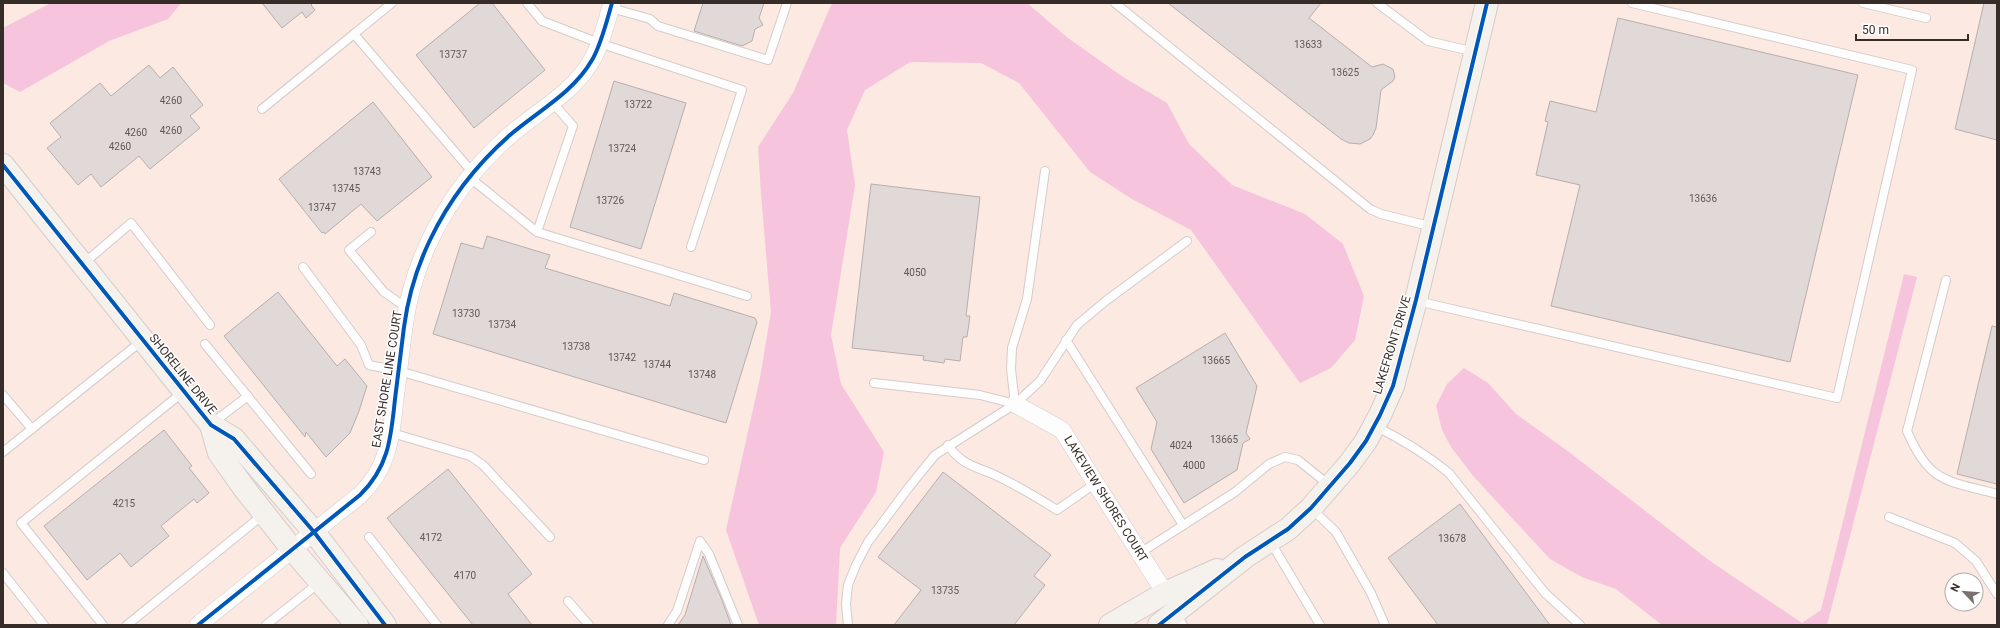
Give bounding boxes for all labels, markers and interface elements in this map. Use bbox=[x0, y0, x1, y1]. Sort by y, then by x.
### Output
scale bar bbox=[1856, 16, 1968, 42]
text: 50 m bbox=[1862, 23, 1889, 37]
house number: 13633 bbox=[1294, 39, 1322, 50]
house number: 13737 bbox=[439, 49, 467, 60]
house number: 13625 bbox=[1331, 67, 1359, 78]
house number: 4260 bbox=[160, 95, 183, 106]
house number: 13722 bbox=[624, 99, 652, 110]
house number: 4260 bbox=[160, 125, 183, 136]
house number: 4260 bbox=[125, 127, 148, 138]
house number: 4260 bbox=[109, 141, 132, 152]
house number: 13724 bbox=[608, 143, 636, 154]
house number: 13743 bbox=[353, 166, 381, 177]
house number: 13745 bbox=[332, 183, 360, 194]
house number: 13636 bbox=[1689, 193, 1717, 204]
house number: 13726 bbox=[596, 195, 624, 206]
house number: 13747 bbox=[308, 202, 336, 213]
house number: 4050 bbox=[904, 267, 927, 278]
street label: LAKEFRONT DRIVE bbox=[1370, 294, 1414, 396]
house number: 13730 bbox=[452, 308, 480, 319]
street label: EAST SHORE LINE COURT bbox=[369, 309, 405, 449]
house number: 13734 bbox=[488, 319, 516, 330]
street label: SHORELINE DRIVE bbox=[146, 331, 220, 417]
house number: 13738 bbox=[562, 341, 590, 352]
house number: 13742 bbox=[608, 352, 636, 363]
house number: 13665 bbox=[1202, 355, 1230, 366]
house number: 13744 bbox=[643, 359, 671, 370]
house number: 13748 bbox=[688, 369, 716, 380]
street label: LAKEVIEW SHORES COURT bbox=[1061, 433, 1151, 565]
house number: 13665 bbox=[1210, 434, 1238, 445]
house number: 4024 bbox=[1170, 440, 1193, 451]
house number: 4000 bbox=[1183, 460, 1206, 471]
house number: 4215 bbox=[113, 498, 136, 509]
house number: 4172 bbox=[420, 532, 443, 543]
house number: 13678 bbox=[1438, 533, 1466, 544]
house number: 4170 bbox=[454, 570, 477, 581]
north arrow bbox=[1944, 572, 1984, 612]
text: N bbox=[1948, 581, 1963, 594]
house number: 13735 bbox=[931, 585, 959, 596]

